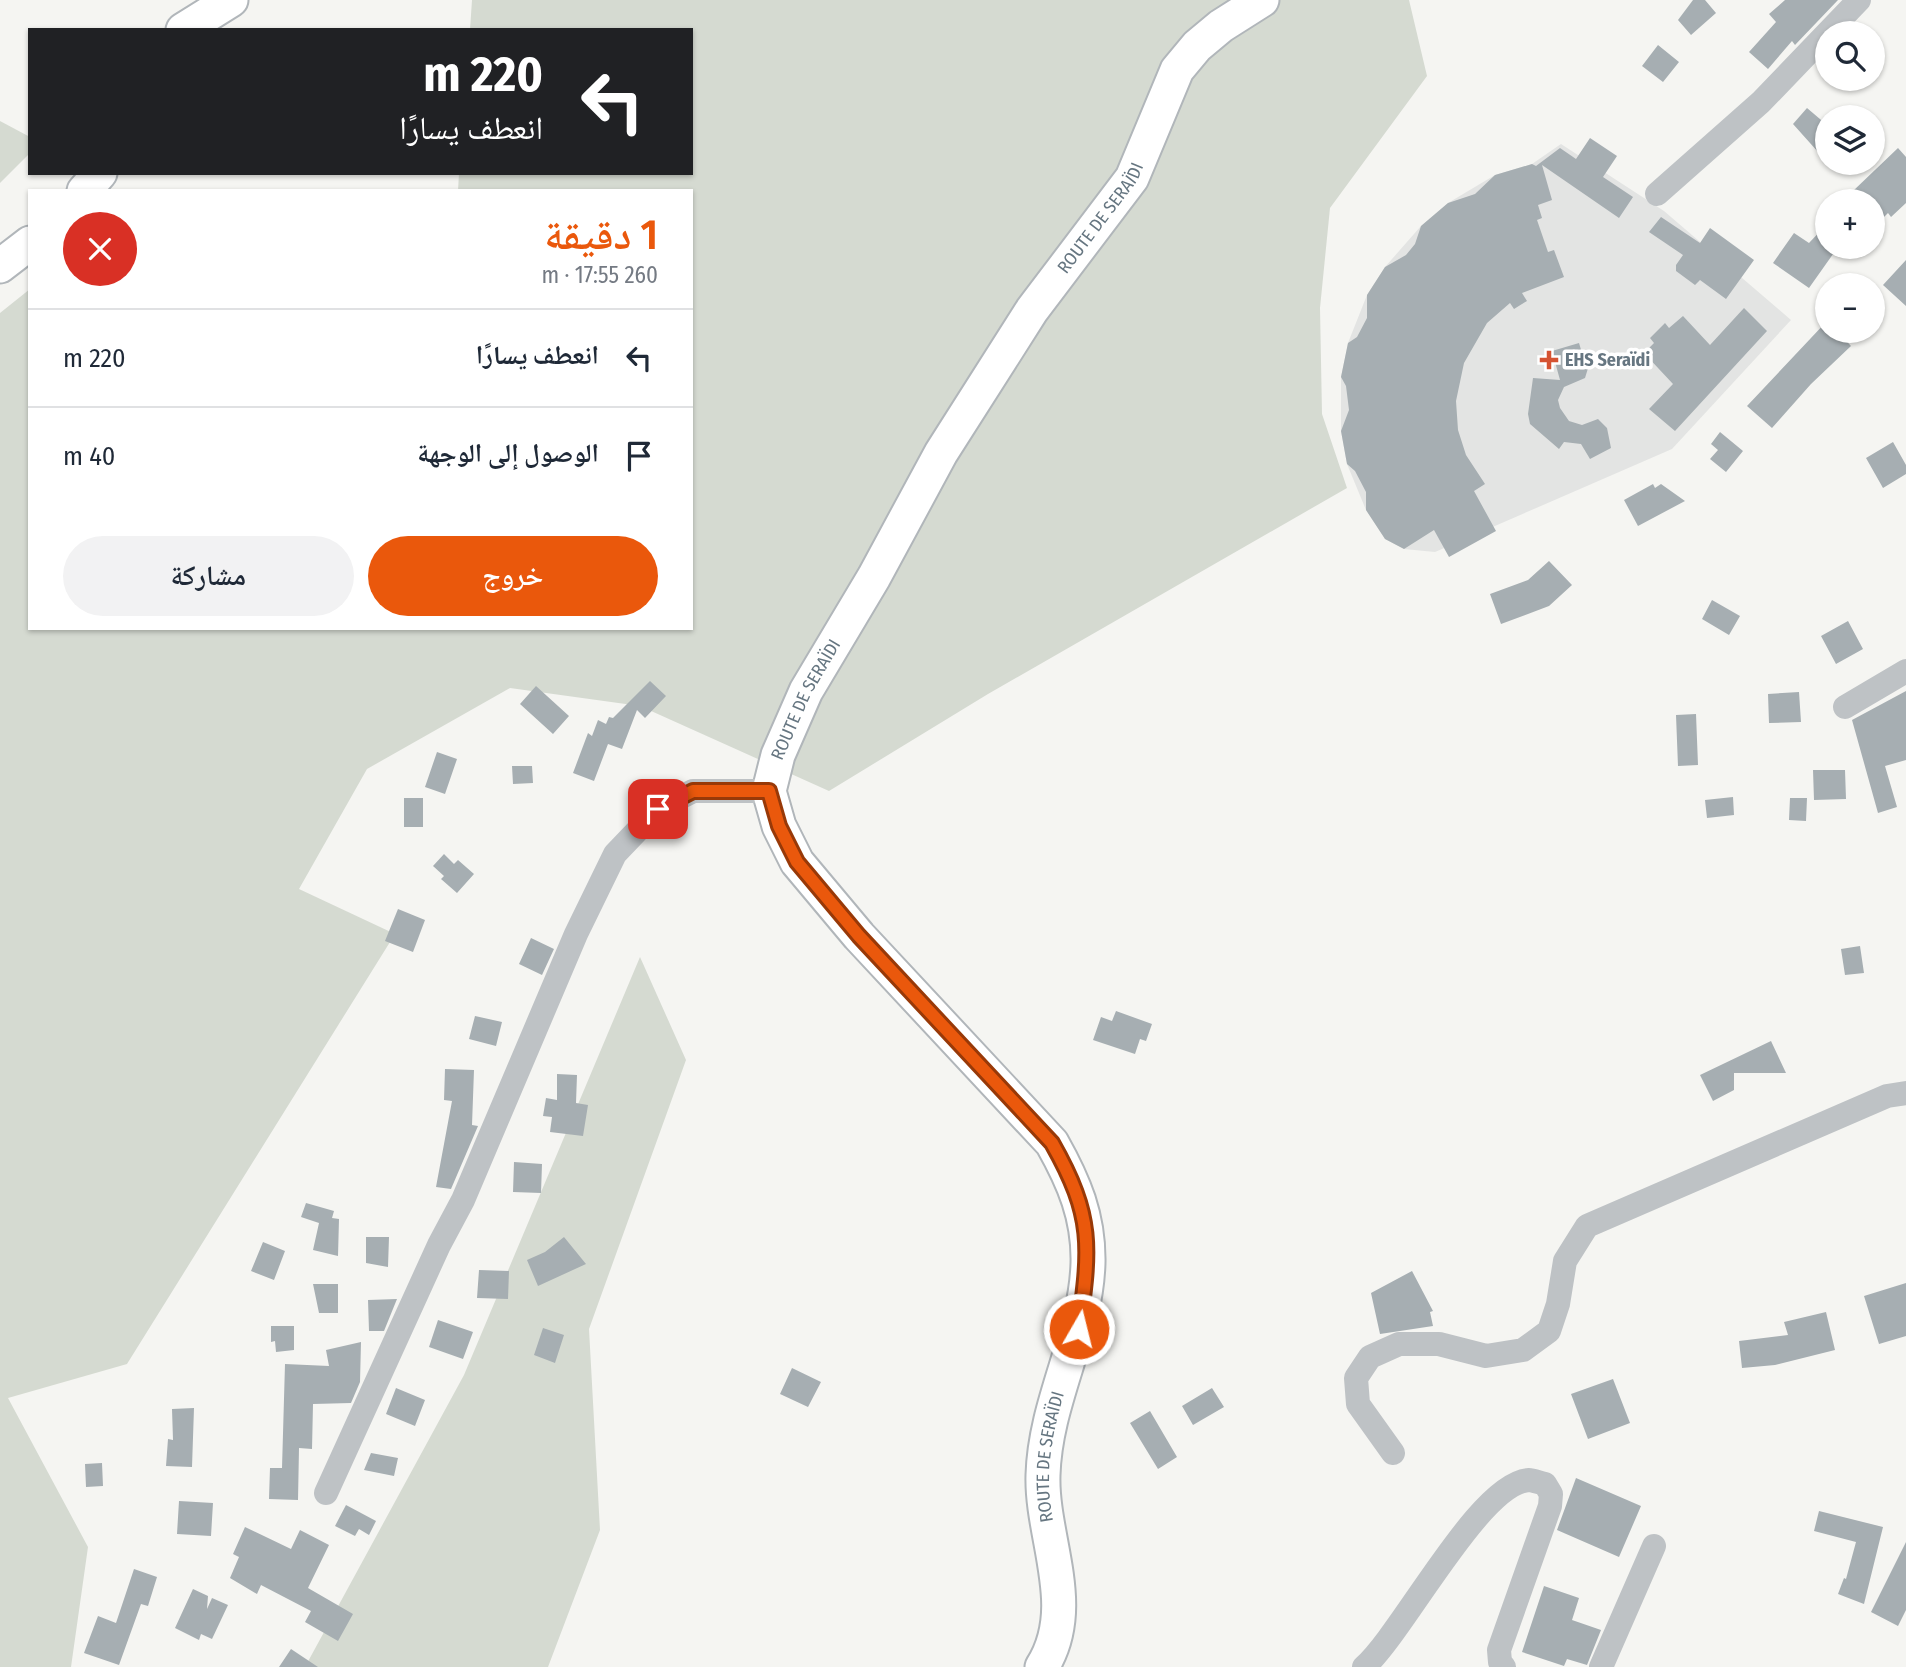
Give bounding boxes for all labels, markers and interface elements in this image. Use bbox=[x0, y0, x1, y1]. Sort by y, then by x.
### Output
map controls bbox=[1815, 21, 1885, 343]
button: search bbox=[1815, 21, 1885, 91]
text: 220 m bbox=[423, 45, 543, 104]
icon: left bbox=[567, 56, 658, 147]
button: layers bbox=[1815, 105, 1885, 175]
text: انعطف يسارًا bbox=[399, 109, 543, 147]
street label: ROUTE DE SERAÏDI bbox=[1053, 159, 1148, 278]
button: + bbox=[1815, 189, 1885, 259]
text: 1 دقيقة bbox=[544, 210, 658, 260]
button: close bbox=[63, 212, 137, 286]
text: 260 m · 17:55 bbox=[541, 261, 658, 289]
button: − bbox=[1815, 273, 1885, 343]
icon: left bbox=[620, 339, 658, 377]
text: انعطف يسارًا bbox=[476, 340, 599, 371]
text: 220 m bbox=[63, 343, 126, 374]
place label: EHS Seraïdi bbox=[1565, 349, 1650, 371]
marker: EHS Seraïdi bbox=[1539, 350, 1559, 370]
icon: arrive bbox=[620, 437, 658, 475]
text: الوصول إلى الوجهة bbox=[417, 438, 599, 469]
text: 40 m bbox=[63, 441, 115, 472]
button: مشاركة bbox=[63, 536, 354, 616]
button: خروج bbox=[368, 536, 658, 616]
street label: ROUTE DE SERAÏDI bbox=[766, 635, 845, 763]
pin bbox=[628, 779, 688, 839]
icon: arrive bbox=[639, 790, 677, 828]
position arrow bbox=[1042, 1292, 1116, 1366]
street label: ROUTE DE SERAÏDI bbox=[1032, 1389, 1069, 1524]

